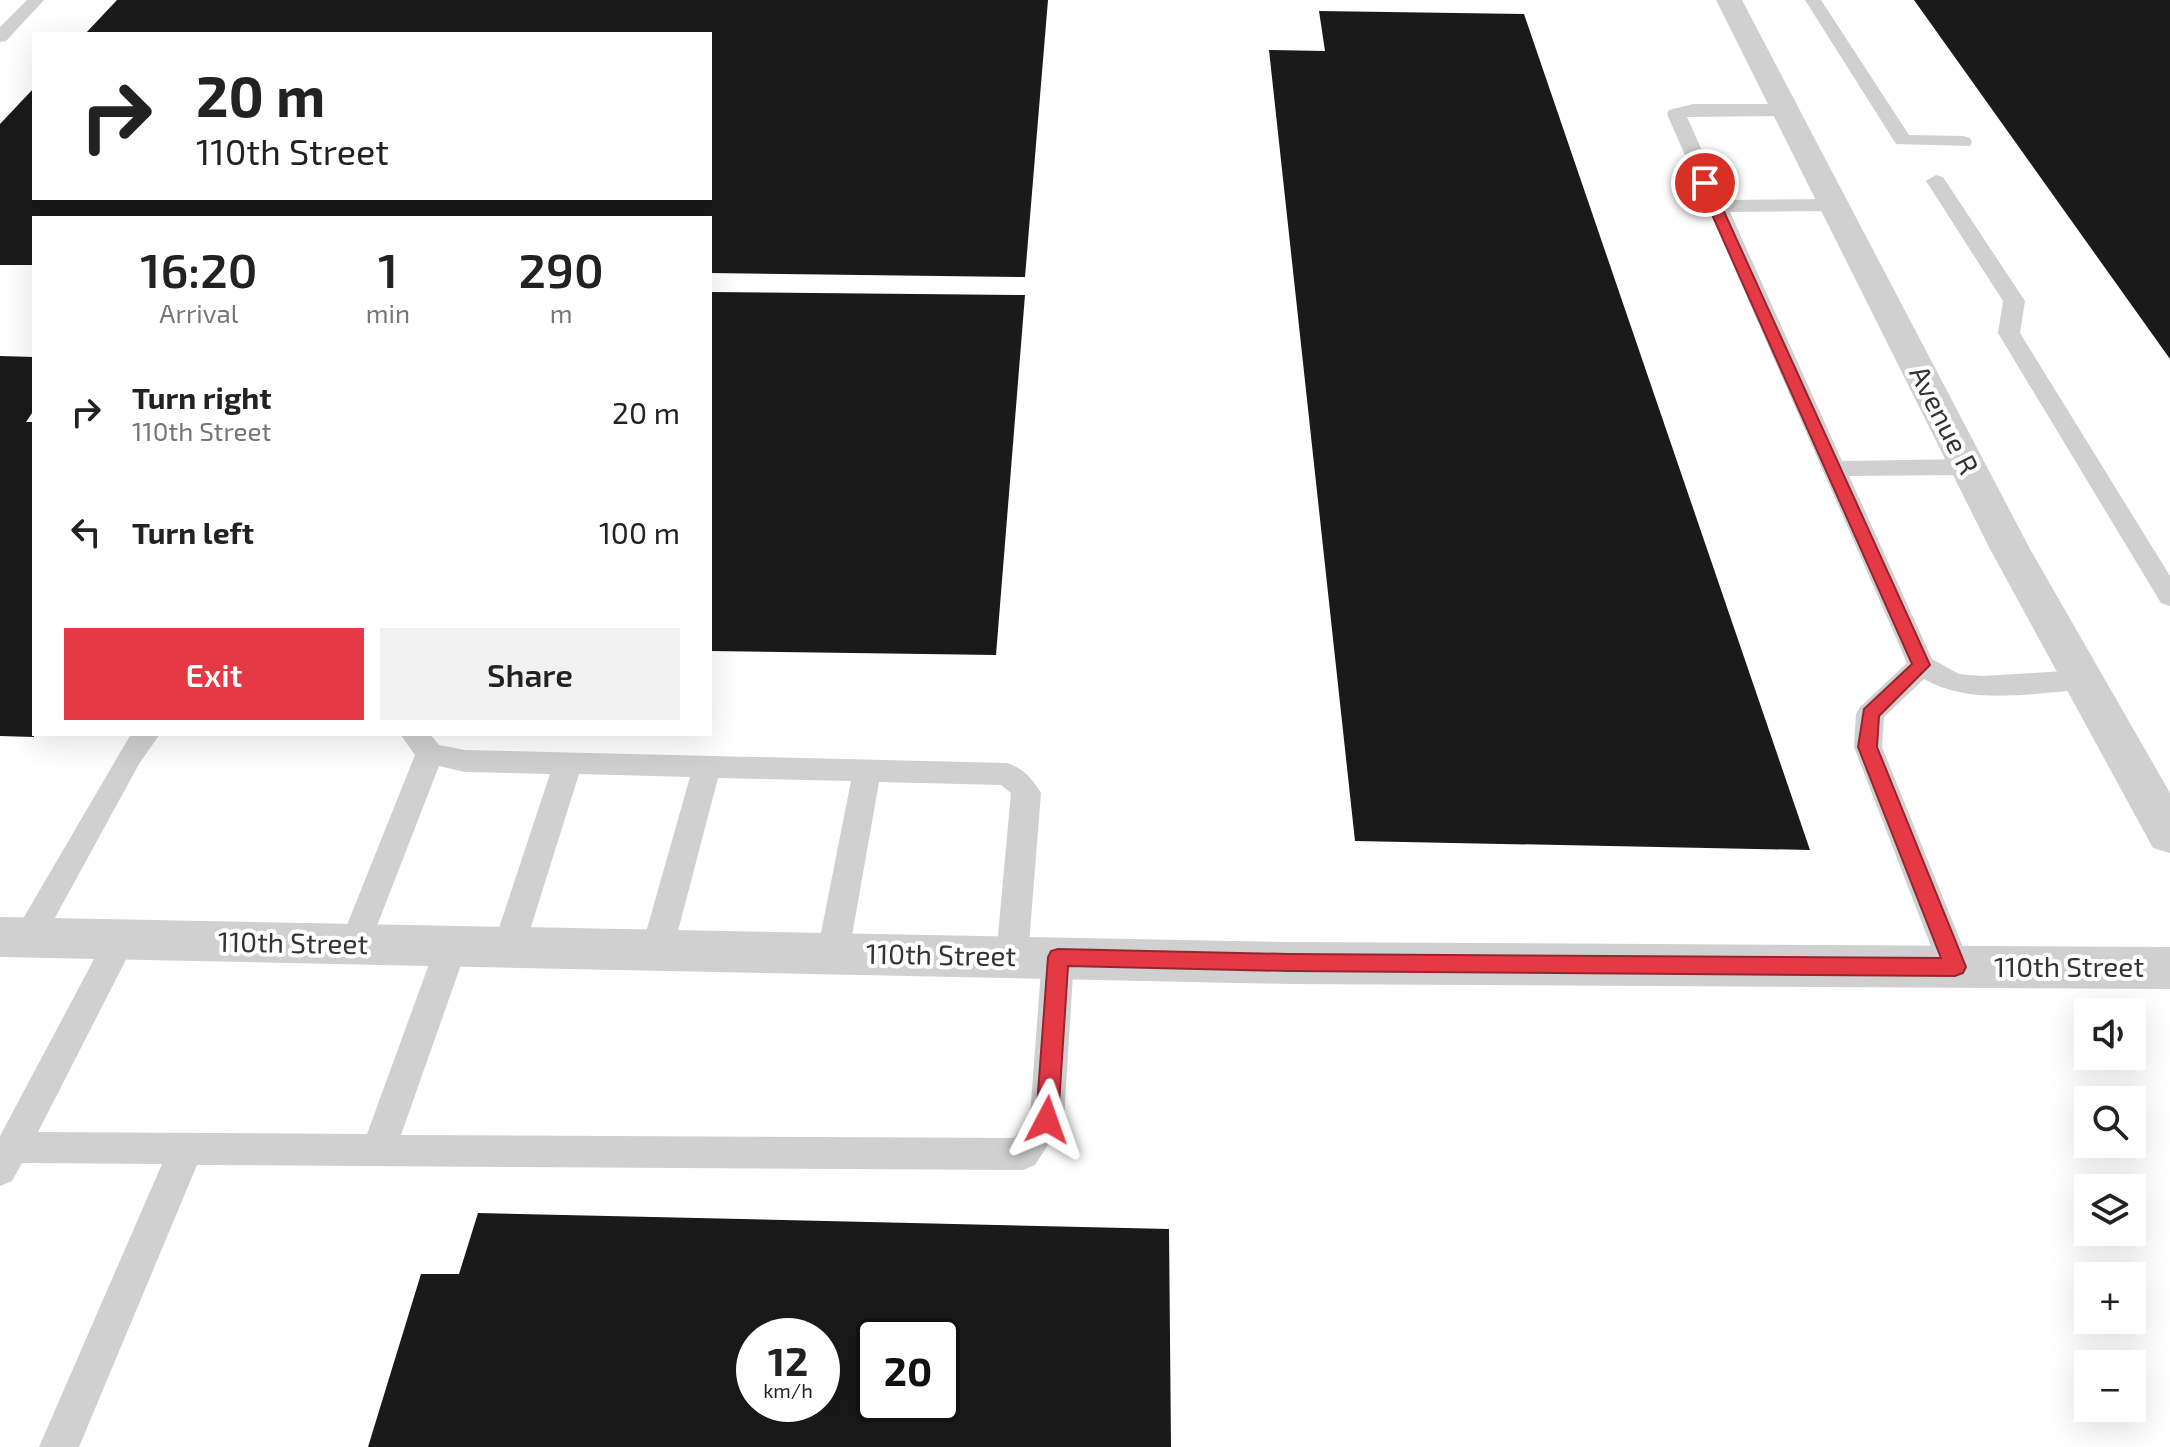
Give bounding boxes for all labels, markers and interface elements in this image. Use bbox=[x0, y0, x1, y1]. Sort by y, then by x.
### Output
text: 20 m bbox=[196, 61, 325, 128]
icon: right bbox=[64, 64, 168, 168]
text: 110th Street bbox=[196, 129, 389, 172]
pin bbox=[1671, 149, 1739, 217]
icon: arrive bbox=[1683, 161, 1727, 205]
text: 16:20 bbox=[140, 240, 257, 298]
text: 1 bbox=[378, 240, 398, 298]
text: 290 bbox=[519, 240, 604, 298]
text: Arrival bbox=[159, 297, 238, 328]
text: min bbox=[366, 297, 410, 328]
text: m bbox=[550, 297, 572, 328]
street label: Avenue R bbox=[1903, 360, 1987, 480]
text: Turn right bbox=[132, 379, 272, 415]
icon: right bbox=[64, 390, 108, 434]
text: 20 m bbox=[612, 394, 680, 430]
text: 110th Street bbox=[132, 415, 271, 446]
icon: left bbox=[64, 510, 108, 554]
text: Turn left bbox=[132, 514, 254, 550]
text: 100 m bbox=[599, 514, 680, 550]
button: Exit bbox=[64, 628, 364, 720]
button: Share bbox=[380, 628, 680, 720]
street label: 110th Street bbox=[218, 924, 368, 960]
street label: 110th Street bbox=[866, 936, 1016, 972]
street label: 110th Street bbox=[1994, 949, 2144, 983]
map controls bbox=[2074, 998, 2146, 1422]
button: sound bbox=[2074, 998, 2146, 1070]
position arrow bbox=[1005, 1078, 1089, 1162]
button: search bbox=[2074, 1086, 2146, 1158]
button: layers bbox=[2074, 1174, 2146, 1246]
button: + bbox=[2074, 1262, 2146, 1334]
speed limit sign: 20 bbox=[856, 1318, 960, 1422]
text: 12 bbox=[768, 1336, 808, 1384]
button: − bbox=[2074, 1350, 2146, 1422]
text: km/h bbox=[763, 1378, 813, 1402]

